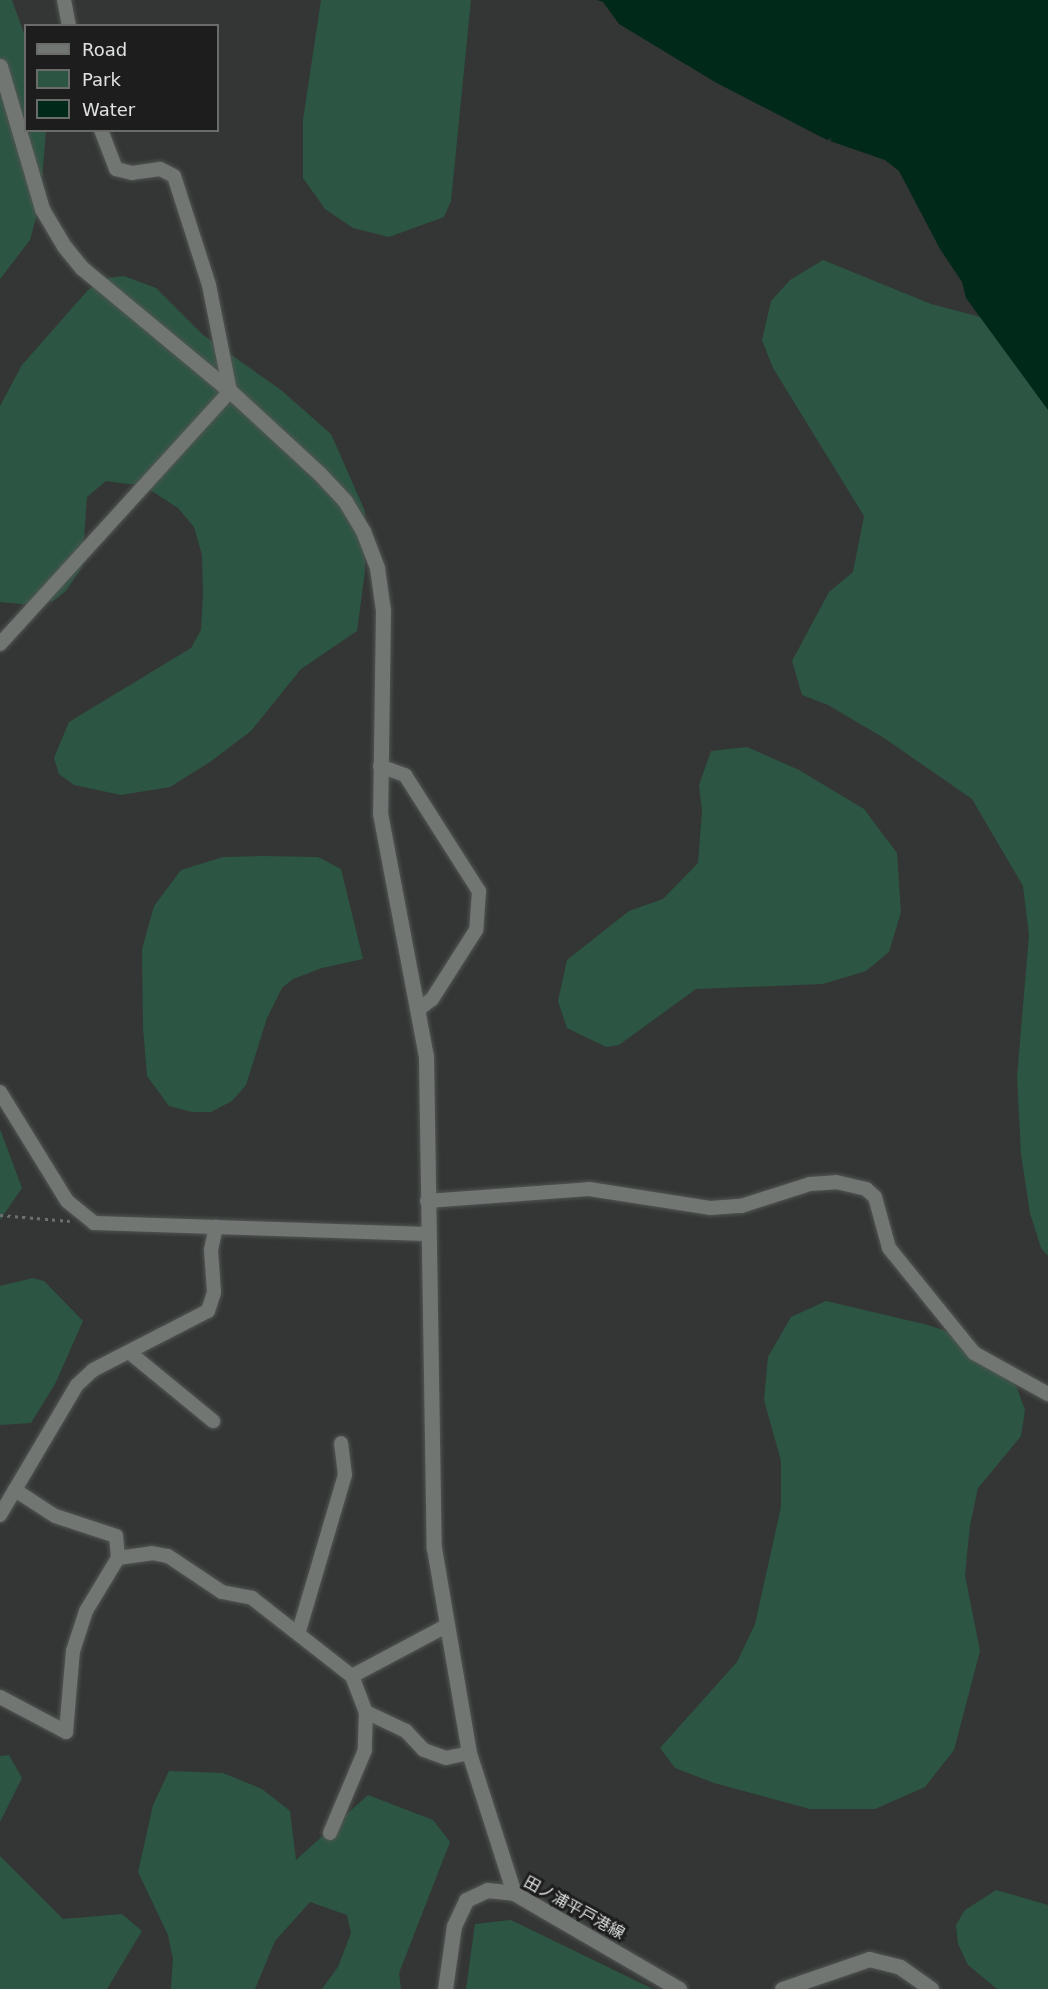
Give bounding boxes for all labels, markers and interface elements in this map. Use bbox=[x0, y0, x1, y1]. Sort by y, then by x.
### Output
legend bbox=[24, 24, 219, 132]
text: Road bbox=[82, 39, 127, 60]
text: Park bbox=[82, 69, 121, 90]
text: Water bbox=[82, 99, 135, 120]
street label: 田ノ浦平戸港線 bbox=[520, 1872, 628, 1944]

